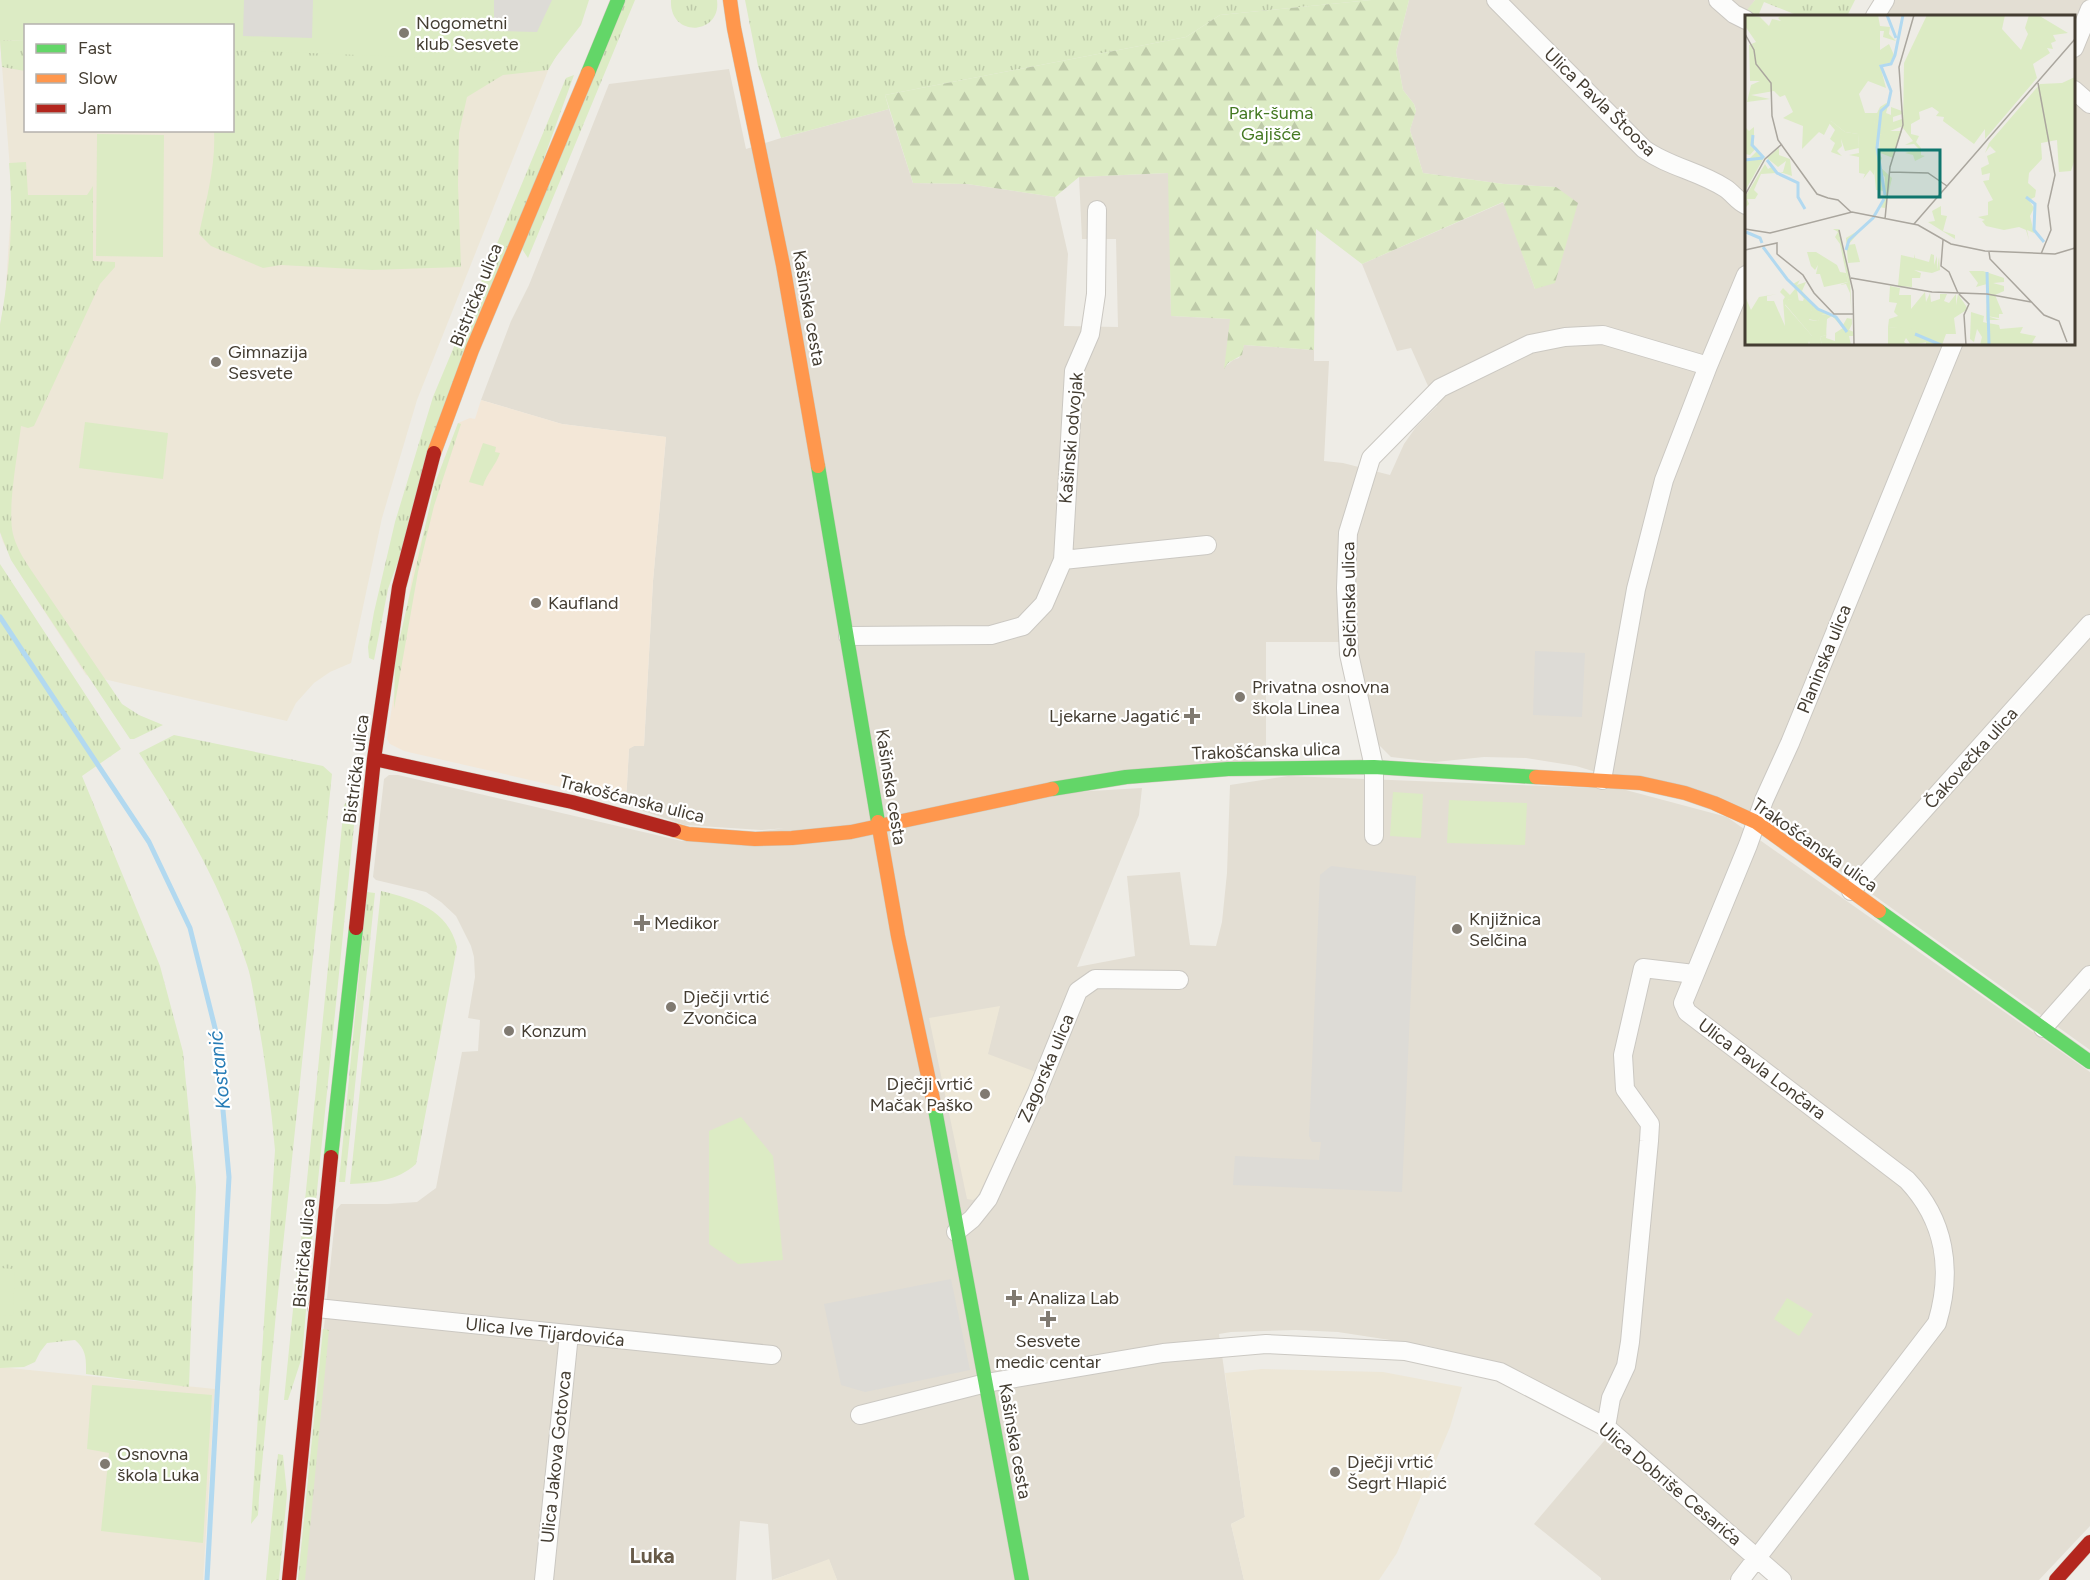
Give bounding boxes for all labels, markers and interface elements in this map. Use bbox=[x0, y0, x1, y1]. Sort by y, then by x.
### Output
place label: Nogometni klub Sesvete bbox=[416, 12, 519, 55]
inset map bbox=[1745, 15, 2075, 345]
legend bbox=[24, 24, 234, 132]
marker: Nogometni klub Sesvete bbox=[397, 26, 411, 40]
text: Fast bbox=[78, 37, 112, 59]
street label: Ulica Pavla Štoosa bbox=[1540, 43, 1660, 161]
text: Slow bbox=[78, 67, 117, 89]
text: Jam bbox=[78, 97, 112, 119]
park label: Park-šuma Gajišće bbox=[1229, 102, 1313, 145]
street label: Bistrička ulica bbox=[445, 240, 507, 350]
street label: Kašinska cesta bbox=[788, 248, 830, 368]
place label: Gimnazija Sesvete bbox=[228, 341, 307, 384]
marker: Gimnazija Sesvete bbox=[209, 355, 223, 369]
street label: Kašinski odvojak bbox=[1054, 371, 1088, 505]
street label: Selčinska ulica bbox=[1337, 542, 1361, 658]
place label: Kaufland bbox=[548, 592, 618, 614]
marker: Kaufland bbox=[529, 596, 543, 610]
street label: Planinska ulica bbox=[1792, 601, 1856, 717]
place label: Privatna osnovna škola Linea bbox=[1252, 676, 1389, 719]
marker: Privatna osnovna škola Linea bbox=[1233, 690, 1247, 704]
street label: Čakovečka ulica bbox=[1920, 703, 2022, 813]
place label: Ljekarne Jagatić bbox=[1049, 705, 1180, 727]
marker: Ljekarne Jagatić bbox=[1185, 709, 1199, 723]
street label: Bistrička ulica bbox=[338, 713, 374, 825]
street label: Kašinska cesta bbox=[871, 727, 911, 847]
street label: Trakošćanska ulica bbox=[1191, 737, 1341, 765]
street label: Trakošćanska ulica bbox=[557, 770, 707, 828]
street label: Trakošćanska ulica bbox=[1748, 793, 1882, 897]
place label: Knjižnica Selčina bbox=[1469, 908, 1541, 951]
place label: Medikor bbox=[654, 912, 719, 934]
marker: Medikor bbox=[635, 916, 649, 930]
marker: Knjižnica Selčina bbox=[1450, 922, 1464, 936]
place label: Dječji vrtić Zvončica bbox=[683, 986, 770, 1029]
marker: Dječji vrtić Zvončica bbox=[664, 1000, 678, 1014]
street label: Zagorska ulica bbox=[1013, 1011, 1079, 1125]
street label: Ulica Pavla Lončara bbox=[1694, 1014, 1830, 1124]
place label: Konzum bbox=[521, 1020, 587, 1042]
marker: Konzum bbox=[502, 1024, 516, 1038]
water label: Kostanić bbox=[203, 1029, 235, 1111]
place label: Dječji vrtić Mačak Paško bbox=[870, 1073, 973, 1116]
marker: Dječji vrtić Mačak Paško bbox=[978, 1087, 992, 1101]
street label: Bistrička ulica bbox=[288, 1197, 320, 1309]
place label: Analiza Lab bbox=[1028, 1287, 1119, 1309]
marker: Analiza Lab bbox=[1005, 1289, 1023, 1307]
marker: Sesvete medic centar bbox=[1039, 1310, 1057, 1328]
street label: Ulica Ive Tijardovića bbox=[464, 1313, 626, 1351]
place label: Sesvete medic centar bbox=[995, 1330, 1101, 1373]
street label: Ulica Jakova Gotovca bbox=[536, 1370, 576, 1544]
street label: Kašinska cesta bbox=[994, 1381, 1036, 1501]
street label: Ulica Dobriše Cesarića bbox=[1594, 1418, 1746, 1550]
place label: Osnovna škola Luka bbox=[117, 1443, 199, 1486]
place label: Dječji vrtić Šegrt Hlapić bbox=[1347, 1451, 1447, 1494]
marker: Osnovna škola Luka bbox=[98, 1457, 112, 1471]
marker: Dječji vrtić Šegrt Hlapić bbox=[1328, 1465, 1342, 1479]
district label: Luka bbox=[629, 1543, 675, 1568]

